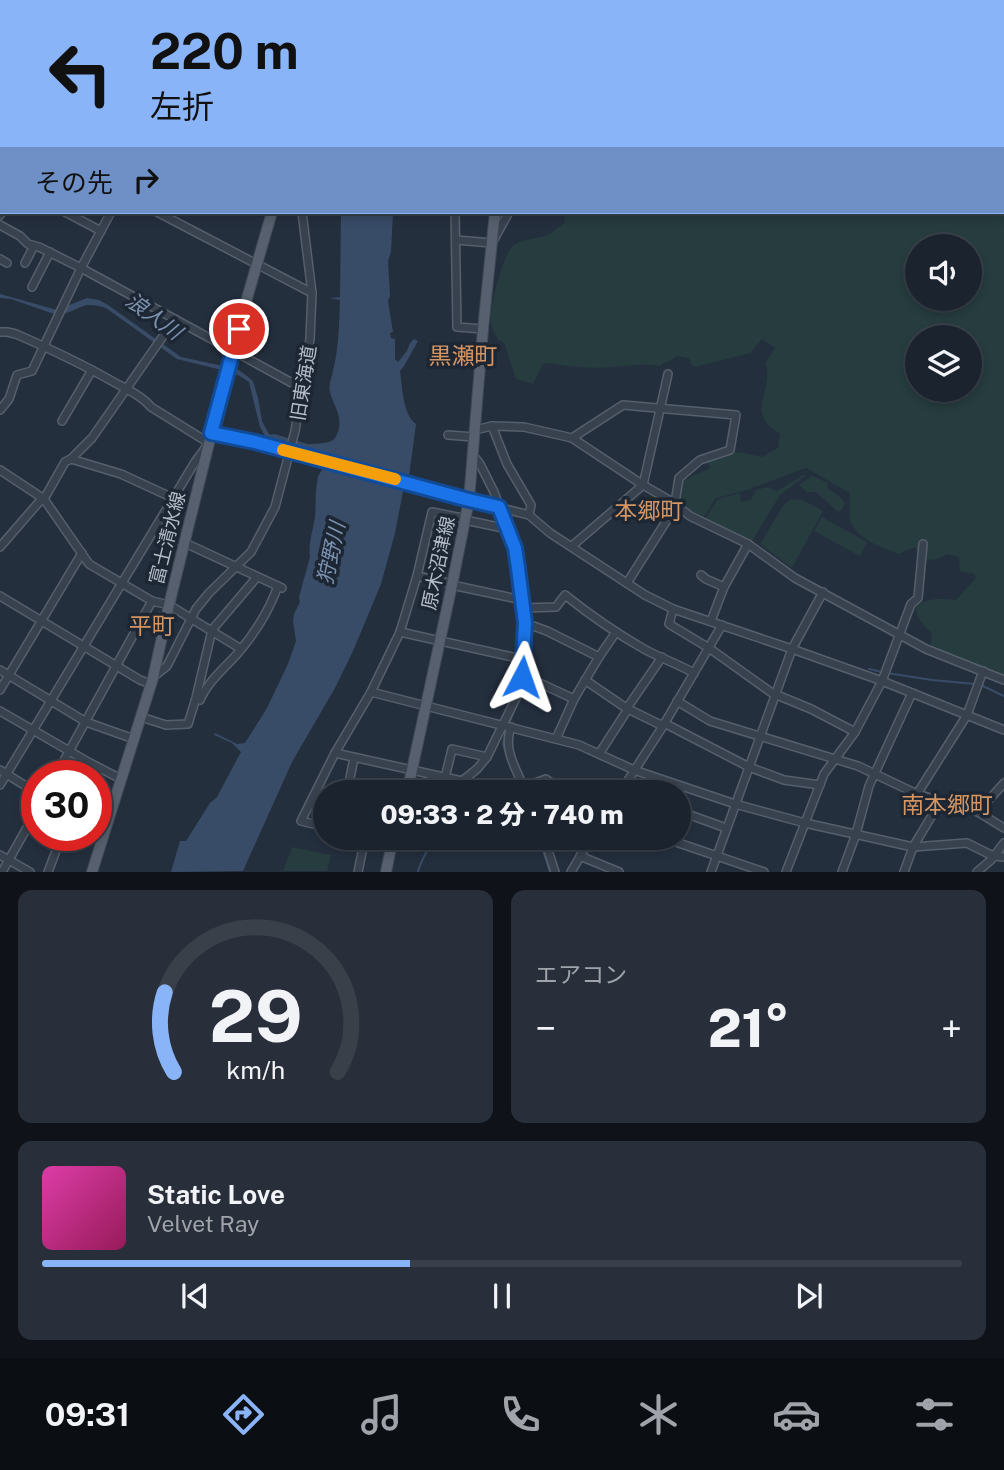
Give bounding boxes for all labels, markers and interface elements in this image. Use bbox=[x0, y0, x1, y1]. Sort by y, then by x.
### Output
text: 220 m bbox=[150, 22, 299, 80]
icon: left bbox=[35, 28, 126, 119]
text: 左折 bbox=[150, 88, 214, 125]
icon: right bbox=[127, 161, 165, 199]
text: その先 bbox=[35, 167, 113, 198]
map controls bbox=[905, 234, 982, 402]
button: sound bbox=[905, 234, 982, 311]
water label: 浪人川 bbox=[121, 287, 188, 346]
pin bbox=[209, 299, 269, 359]
icon: arrive bbox=[220, 310, 258, 348]
button: layers bbox=[905, 325, 982, 402]
district label: 黒瀬町 bbox=[429, 342, 498, 369]
street label: 旧東海道 bbox=[286, 344, 320, 422]
street label: 富士清水線 bbox=[145, 489, 189, 587]
district label: 本郷町 bbox=[615, 497, 684, 524]
street label: 原木沼津線 bbox=[417, 514, 459, 612]
water label: 狩野川 bbox=[312, 518, 350, 586]
district label: 平町 bbox=[129, 612, 175, 639]
position arrow bbox=[485, 640, 559, 714]
speed limit sign: 30 bbox=[21, 760, 112, 851]
district label: 南本郷町 bbox=[901, 791, 993, 818]
text: 09:33 · 2 分 · 740 m bbox=[380, 799, 624, 830]
text: エアコン bbox=[535, 961, 627, 988]
text: 29 bbox=[208, 974, 303, 1059]
text: 21° bbox=[708, 998, 789, 1059]
text: − bbox=[535, 1006, 556, 1051]
text: + bbox=[941, 1006, 962, 1051]
text: km/h bbox=[226, 1055, 285, 1085]
text: Static Love bbox=[147, 1179, 285, 1210]
text: Velvet Ray bbox=[147, 1210, 259, 1237]
icon: previous bbox=[176, 1277, 214, 1315]
icon: pause bbox=[483, 1277, 521, 1315]
icon: next bbox=[790, 1277, 828, 1315]
icon: directions bbox=[219, 1390, 268, 1439]
icon: music bbox=[357, 1390, 406, 1439]
icon: phone bbox=[496, 1390, 545, 1439]
icon: climate bbox=[634, 1390, 683, 1439]
icon: car bbox=[772, 1390, 821, 1439]
icon: filters bbox=[910, 1390, 959, 1439]
text: 09:31 bbox=[45, 1396, 130, 1433]

